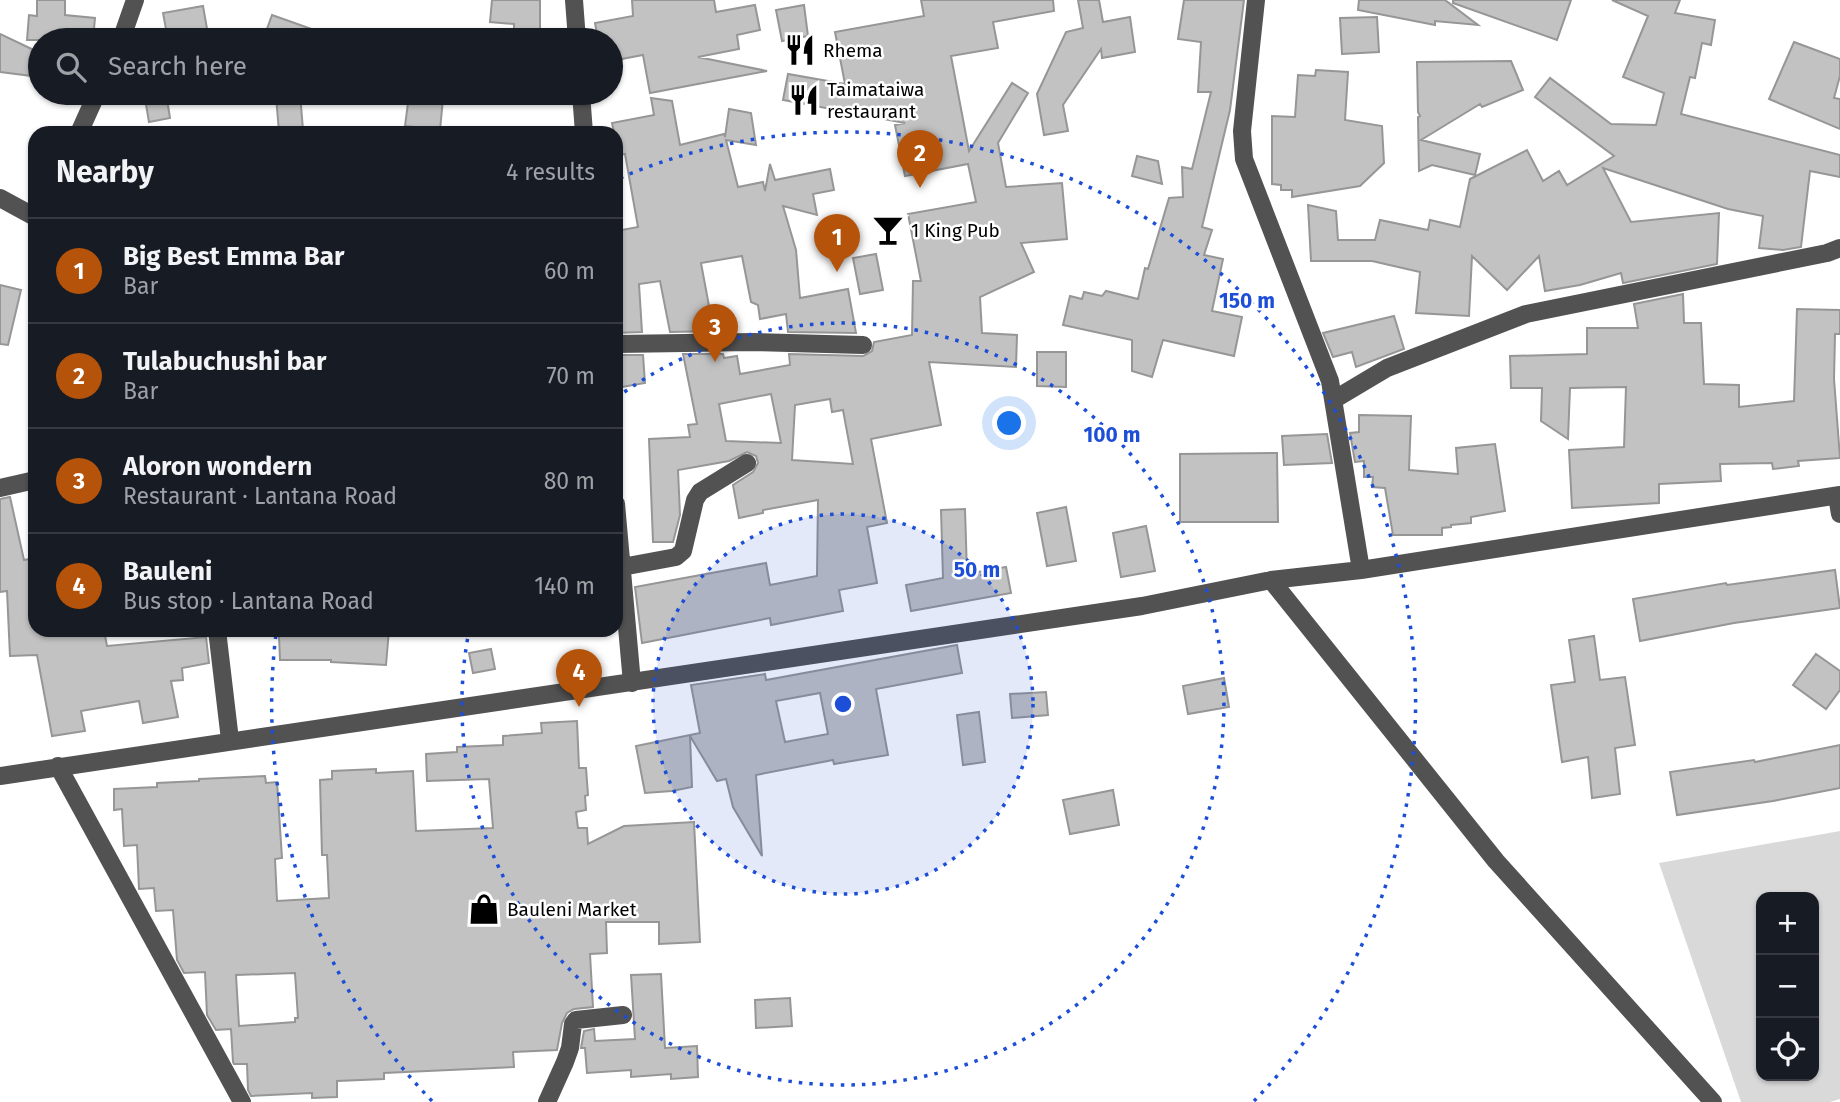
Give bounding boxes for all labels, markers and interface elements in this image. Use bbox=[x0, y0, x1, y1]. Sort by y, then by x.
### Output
search box bbox=[28, 28, 623, 105]
restaurant icon: Rhema bbox=[783, 33, 817, 67]
place label: Rhema bbox=[823, 39, 883, 62]
icon: search bbox=[52, 48, 90, 86]
text: Search here bbox=[108, 51, 247, 82]
place label: Taimataiwa restaurant bbox=[827, 78, 924, 123]
restaurant icon: Taimataiwa restaurant bbox=[787, 83, 821, 117]
pin: 2 bbox=[897, 130, 943, 188]
text: Nearby bbox=[56, 154, 154, 190]
text: 4 results bbox=[506, 158, 595, 186]
bar icon: 1 King Pub bbox=[871, 213, 905, 247]
pin: 1 bbox=[814, 214, 860, 272]
place label: 1 King Pub bbox=[911, 219, 1000, 242]
text: Big Best Emma Bar bbox=[123, 241, 345, 272]
text: 1 bbox=[74, 257, 84, 285]
text: 60 m bbox=[544, 257, 595, 285]
text: Bar bbox=[123, 272, 158, 300]
text: 150 m bbox=[1219, 288, 1275, 314]
pin: 3 bbox=[692, 304, 738, 362]
text: Tulabuchushi bar bbox=[123, 346, 326, 377]
text: 2 bbox=[73, 362, 85, 390]
text: 70 m bbox=[546, 362, 595, 390]
text: Bar bbox=[123, 377, 158, 405]
your location bbox=[992, 406, 1026, 440]
text: 100 m bbox=[1083, 422, 1141, 448]
text: Aloron wondern bbox=[123, 451, 312, 482]
text: 3 bbox=[73, 467, 85, 495]
text: 80 m bbox=[544, 467, 595, 495]
text: Restaurant · Lantana Road bbox=[123, 482, 397, 510]
text: Bauleni bbox=[123, 556, 212, 587]
text: 50 m bbox=[954, 557, 1000, 583]
text: 4 bbox=[73, 572, 86, 600]
text: 140 m bbox=[534, 572, 595, 600]
text: Bus stop · Lantana Road bbox=[123, 587, 374, 615]
pin: 4 bbox=[556, 649, 602, 707]
centre of rings bbox=[831, 692, 855, 716]
shop icon: Bauleni Market bbox=[467, 892, 501, 926]
map controls bbox=[1756, 892, 1819, 1081]
button: + bbox=[1756, 892, 1819, 955]
place label: Bauleni Market bbox=[507, 898, 637, 921]
button: − bbox=[1756, 955, 1819, 1018]
button: locate bbox=[1756, 1018, 1819, 1081]

